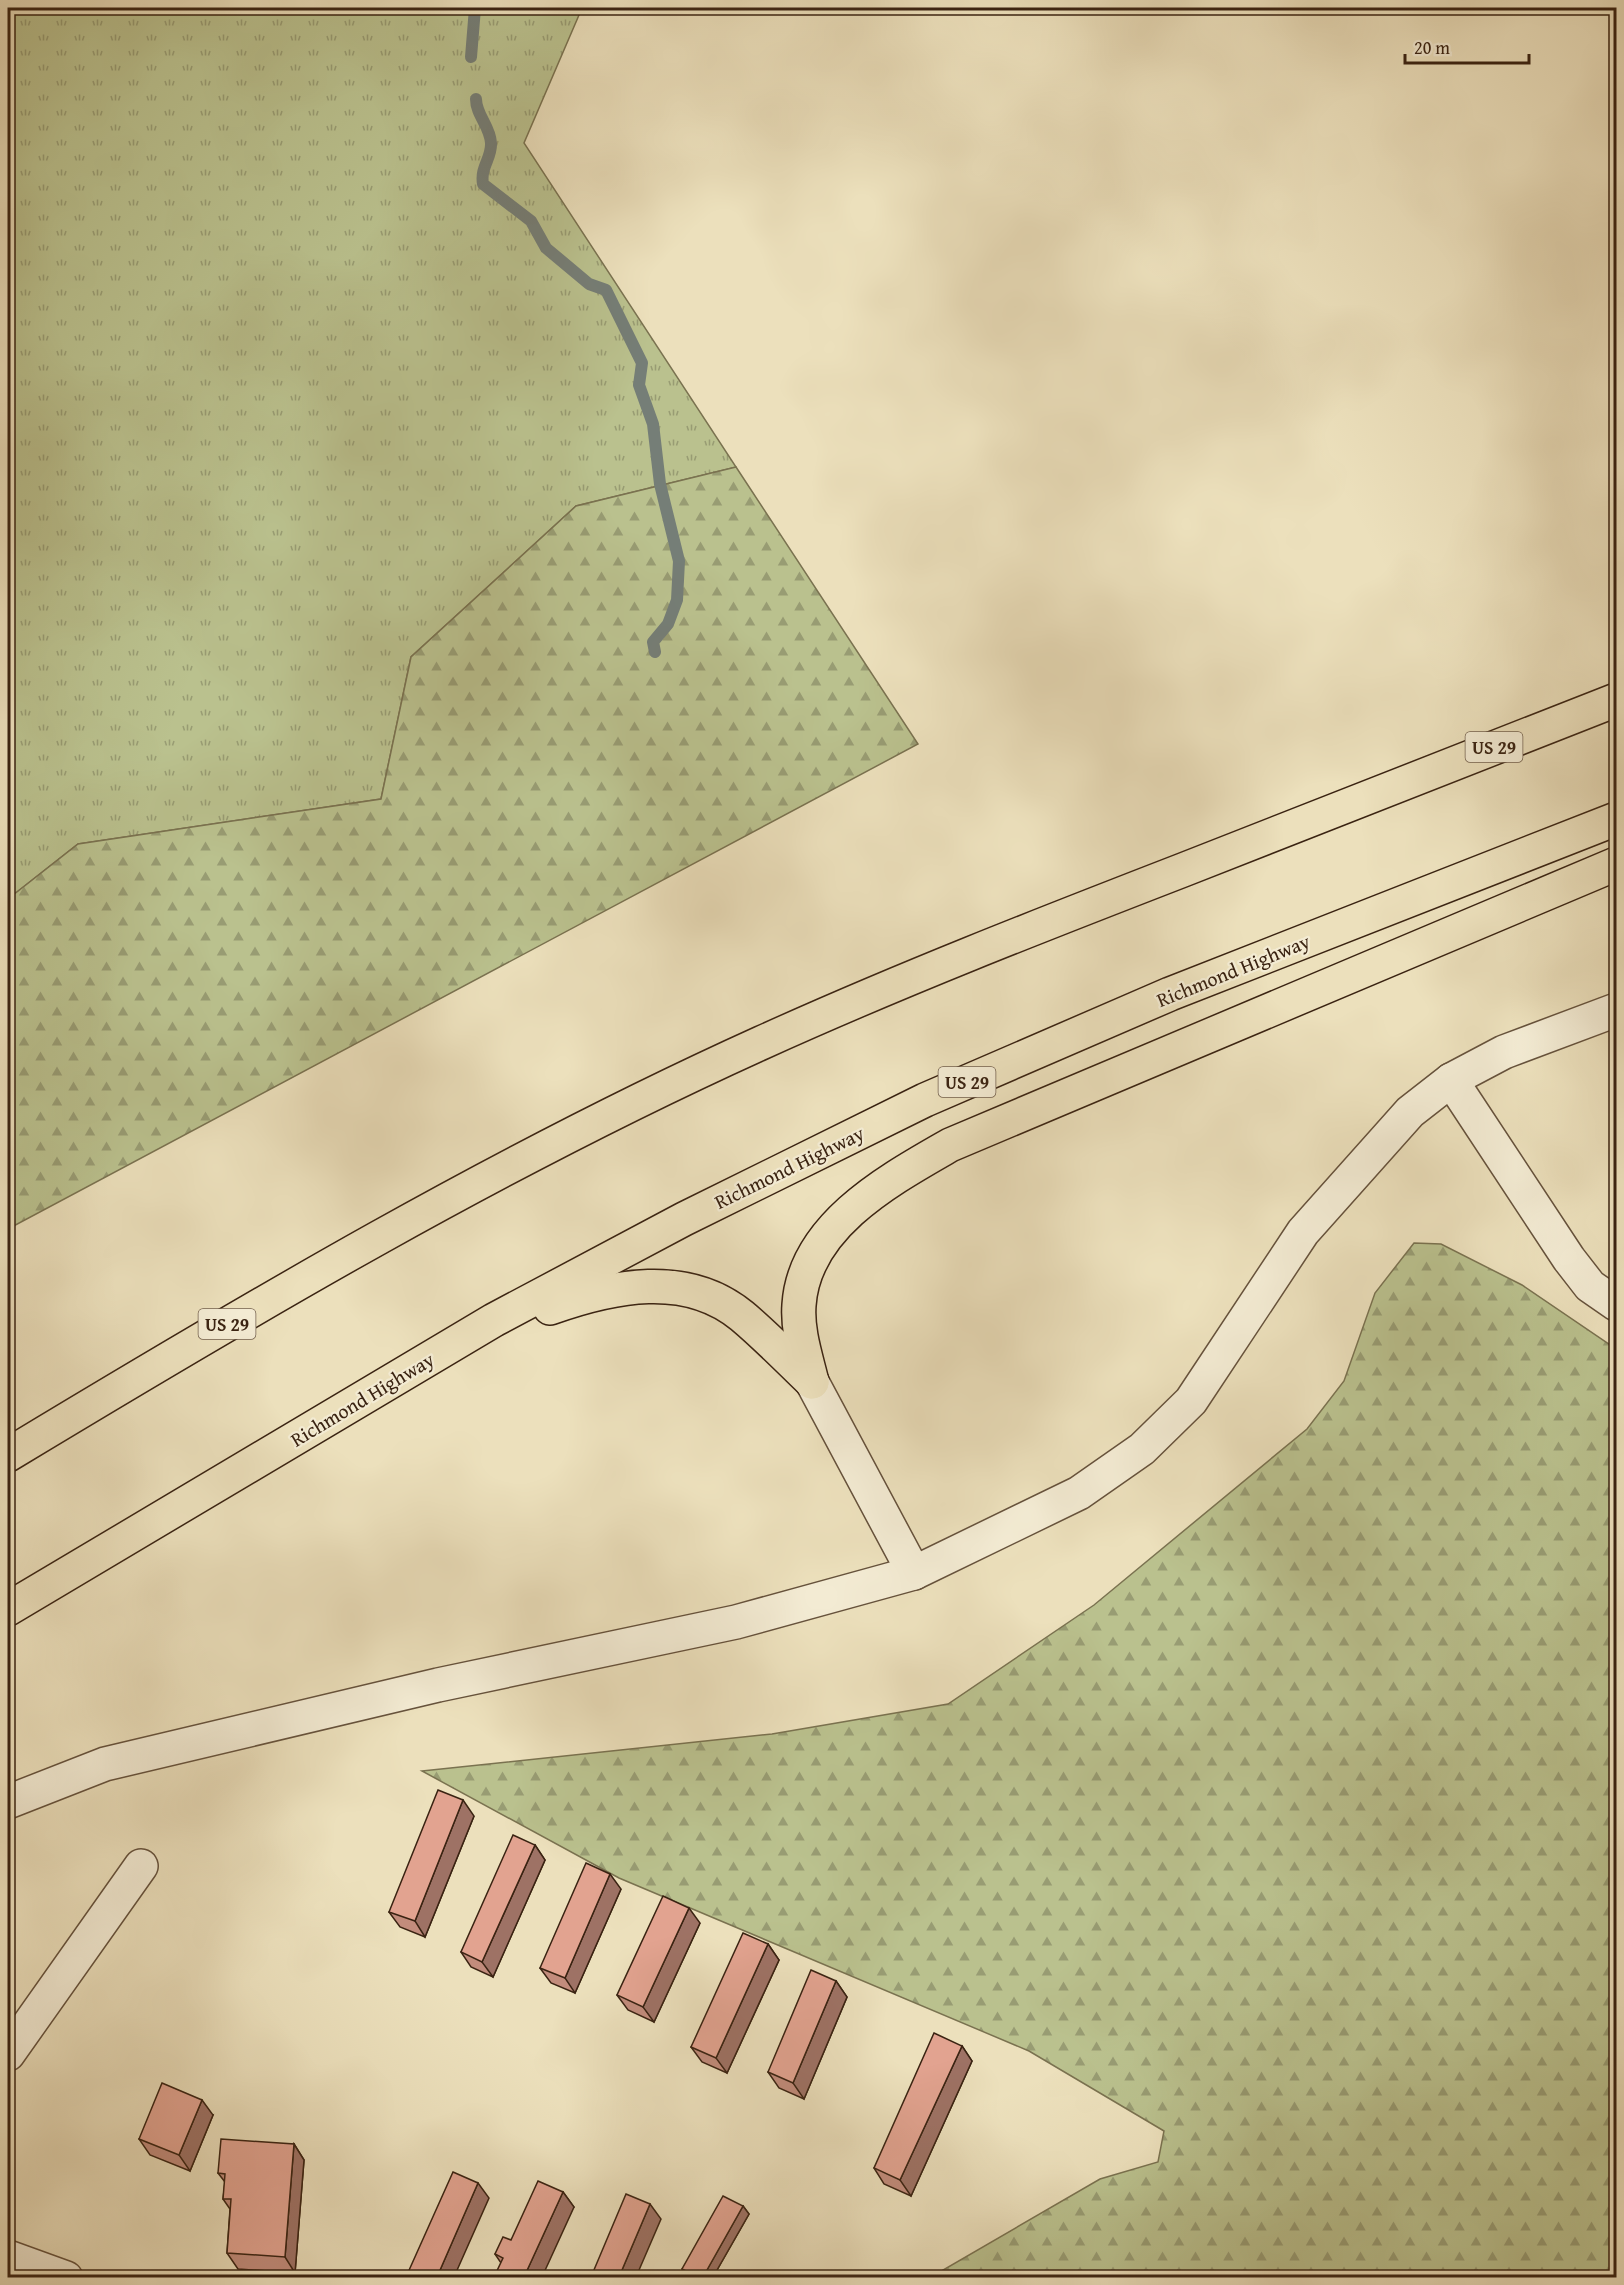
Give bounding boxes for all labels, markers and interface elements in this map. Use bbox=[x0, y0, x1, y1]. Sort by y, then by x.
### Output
scale bar bbox=[1405, 27, 1530, 65]
text: 20 m bbox=[1414, 34, 1450, 61]
road number: US 29 bbox=[1466, 732, 1522, 762]
street label: Richmond Highway bbox=[1152, 926, 1314, 1014]
road number: US 29 bbox=[938, 1067, 996, 1097]
street label: Richmond Highway bbox=[709, 1118, 869, 1216]
road number: US 29 bbox=[198, 1309, 256, 1339]
street label: Richmond Highway bbox=[285, 1345, 439, 1453]

